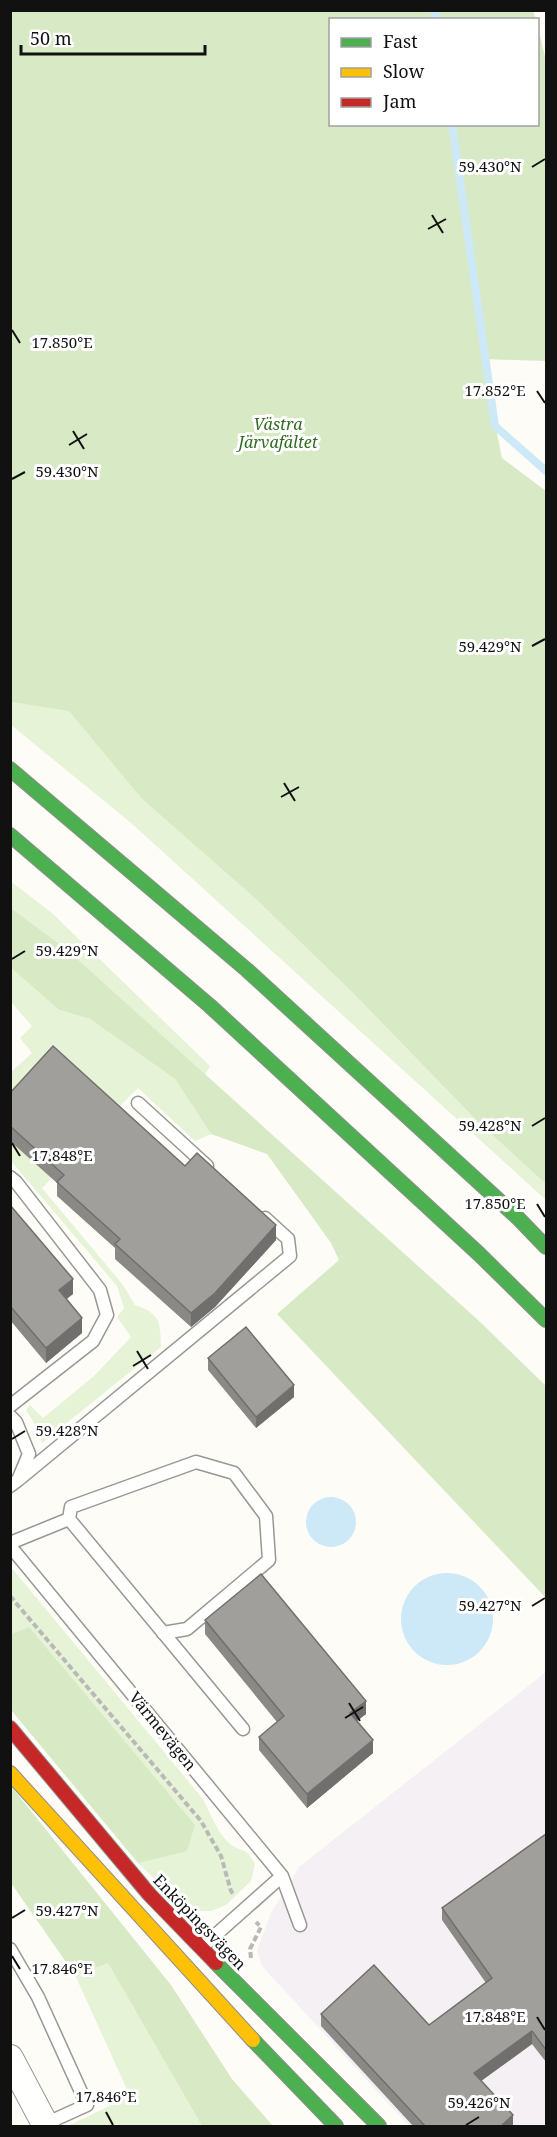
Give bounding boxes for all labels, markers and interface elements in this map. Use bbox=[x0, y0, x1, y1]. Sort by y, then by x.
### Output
scale bar bbox=[21, 18, 206, 56]
legend bbox=[329, 18, 539, 126]
text: 50 m bbox=[30, 26, 72, 50]
text: Fast bbox=[383, 29, 418, 53]
text: Slow bbox=[383, 59, 425, 83]
text: Jam bbox=[382, 89, 417, 113]
text: 59.430°N bbox=[458, 156, 522, 176]
text: 17.850°E bbox=[31, 332, 93, 352]
text: 17.852°E bbox=[464, 380, 526, 400]
park label: Västra Järvafältet bbox=[235, 413, 318, 453]
text: 59.430°N bbox=[35, 461, 99, 481]
text: 59.429°N bbox=[458, 636, 522, 656]
text: 59.429°N bbox=[35, 940, 99, 960]
text: 59.428°N bbox=[458, 1115, 522, 1135]
text: 17.848°E bbox=[31, 1145, 93, 1165]
text: 17.850°E bbox=[464, 1193, 526, 1213]
text: 59.428°N bbox=[35, 1420, 99, 1440]
text: 59.427°N bbox=[458, 1595, 522, 1615]
street label: Värmevägen bbox=[124, 1687, 202, 1775]
street label: Enköpingsvägen bbox=[149, 1869, 251, 1975]
text: 59.427°N bbox=[35, 1900, 99, 1920]
text: 17.846°E bbox=[31, 1958, 93, 1978]
text: 17.848°E bbox=[464, 2006, 526, 2026]
text: 17.846°E bbox=[75, 2086, 137, 2106]
text: 59.426°N bbox=[447, 2092, 511, 2112]

